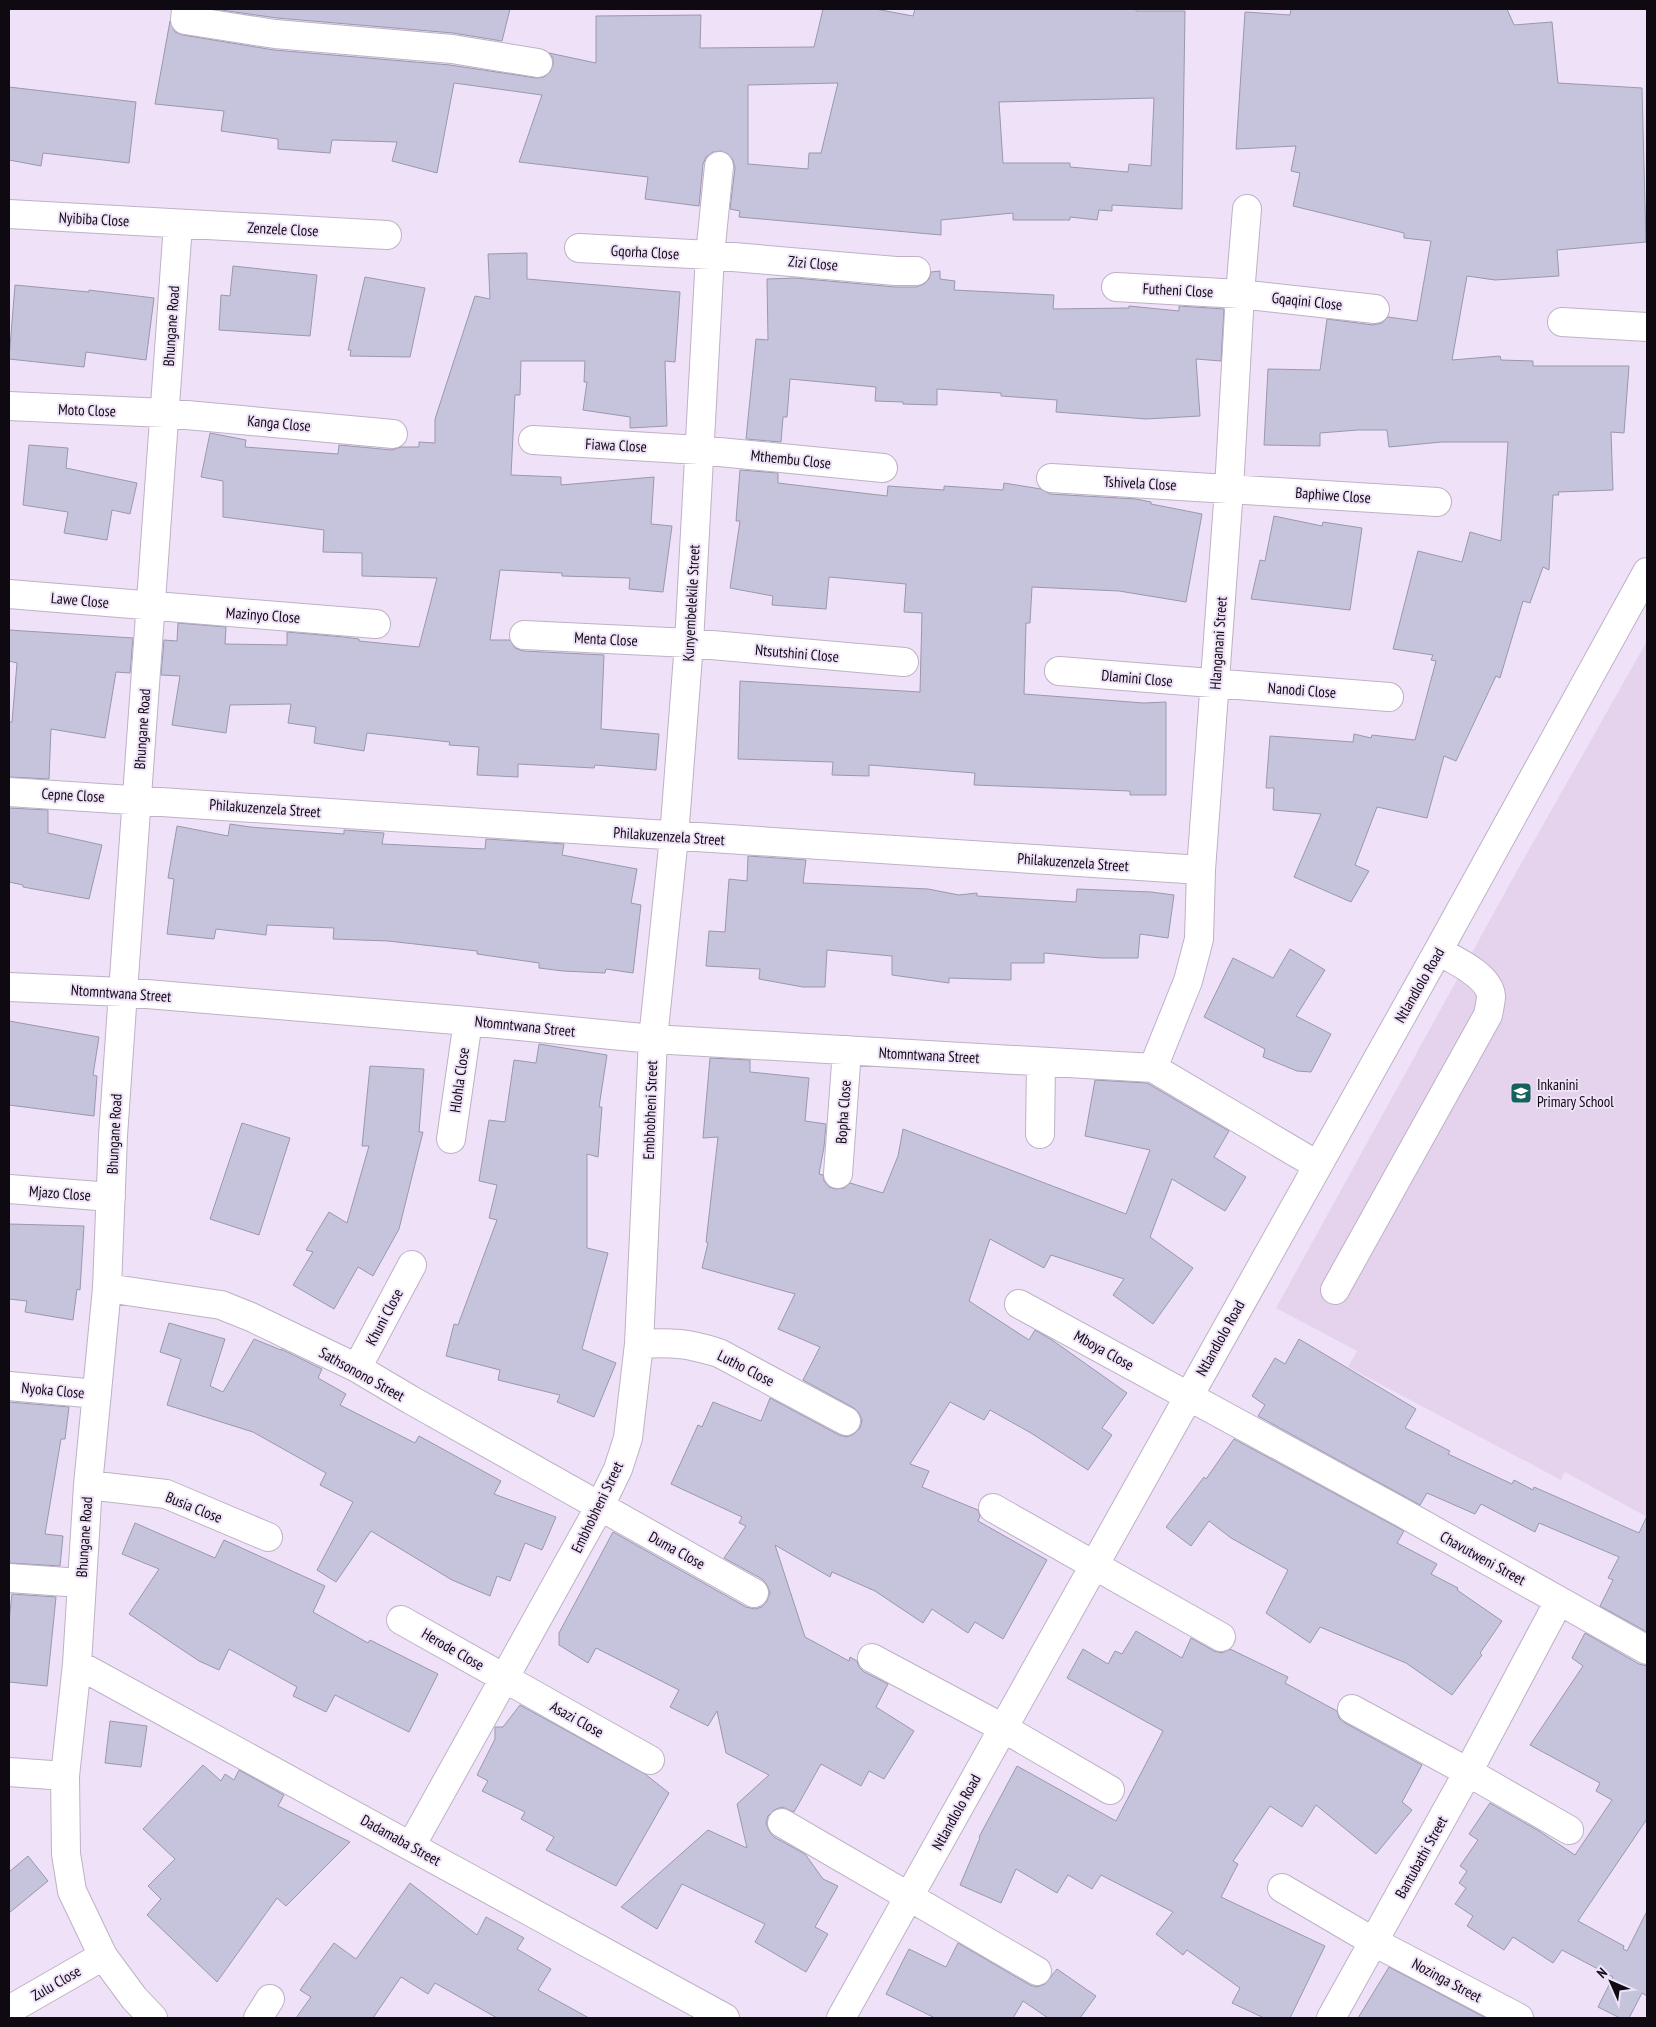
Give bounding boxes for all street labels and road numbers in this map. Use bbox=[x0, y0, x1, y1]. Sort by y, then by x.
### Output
street label: Nyibiba Close bbox=[58, 208, 130, 230]
street label: Zenzele Close bbox=[247, 218, 319, 240]
street label: Gqorha Close bbox=[610, 241, 680, 263]
street label: Zizi Close bbox=[787, 251, 839, 275]
street label: Futheni Close bbox=[1142, 279, 1214, 301]
street label: Bhungane Road bbox=[159, 285, 183, 367]
street label: Gqaqini Close bbox=[1271, 288, 1343, 314]
street label: Moto Close bbox=[58, 399, 116, 421]
street label: Kanga Close bbox=[247, 411, 311, 435]
street label: Fiawa Close bbox=[585, 434, 647, 456]
street label: Mthembu Close bbox=[750, 445, 832, 473]
street label: Tshivela Close bbox=[1103, 472, 1177, 494]
street label: Baphiwe Close bbox=[1295, 483, 1371, 507]
street label: Kunyembelekile Street bbox=[678, 544, 704, 662]
street label: Lawe Close bbox=[50, 588, 110, 612]
street label: Hlanganani Street bbox=[1205, 596, 1231, 690]
street label: Mazinyo Close bbox=[225, 603, 301, 627]
street label: Menta Close bbox=[574, 628, 638, 650]
street label: Ntsutshini Close bbox=[754, 640, 840, 666]
street label: Dlamini Close bbox=[1101, 665, 1173, 691]
street label: Nanodi Close bbox=[1267, 678, 1337, 702]
street label: Bhungane Road bbox=[130, 688, 154, 770]
street label: Cepne Close bbox=[41, 784, 105, 806]
street label: Philakuzenzela Street bbox=[209, 795, 321, 821]
street label: Philakuzenzela Street bbox=[613, 823, 725, 849]
street label: Philakuzenzela Street bbox=[1017, 849, 1129, 875]
street label: Ntlandlolo Road bbox=[1390, 944, 1448, 1026]
street label: Ntomntwana Street bbox=[70, 980, 172, 1006]
street label: Ntomntwana Street bbox=[474, 1011, 576, 1041]
street label: Ntomntwana Street bbox=[878, 1043, 980, 1067]
street label: Hlohla Close bbox=[445, 1046, 473, 1114]
street label: Embhobheni Street bbox=[639, 1060, 661, 1160]
street label: Bopha Close bbox=[831, 1079, 855, 1145]
street label: Bhungane Road bbox=[102, 1093, 126, 1175]
street label: Mjazo Close bbox=[29, 1181, 91, 1205]
street label: Khuni Close bbox=[361, 1285, 407, 1349]
street label: Ntlandlolo Road bbox=[1191, 1297, 1249, 1379]
street label: Mboya Close bbox=[1071, 1326, 1137, 1374]
street label: Sathsonono Street bbox=[316, 1343, 408, 1405]
street label: Lutho Close bbox=[714, 1346, 778, 1390]
street label: Nyoka Close bbox=[21, 1378, 85, 1402]
street label: Embhobheni Street bbox=[567, 1458, 627, 1556]
street label: Busia Close bbox=[163, 1487, 225, 1527]
street label: Bhungane Road bbox=[72, 1496, 96, 1578]
street label: Duma Close bbox=[646, 1527, 708, 1573]
street label: Chavutweni Street bbox=[1437, 1527, 1529, 1589]
street label: Herode Close bbox=[418, 1624, 488, 1674]
street label: Asazi Close bbox=[547, 1697, 607, 1741]
street label: Ntlandlolo Road bbox=[927, 1771, 985, 1853]
street label: Dadamaba Street bbox=[358, 1810, 444, 1870]
street label: Bantubathi Street bbox=[1391, 1813, 1451, 1901]
street label: Nozinga Street bbox=[1409, 1954, 1485, 2006]
street label: Zulu Close bbox=[28, 1961, 84, 2005]

